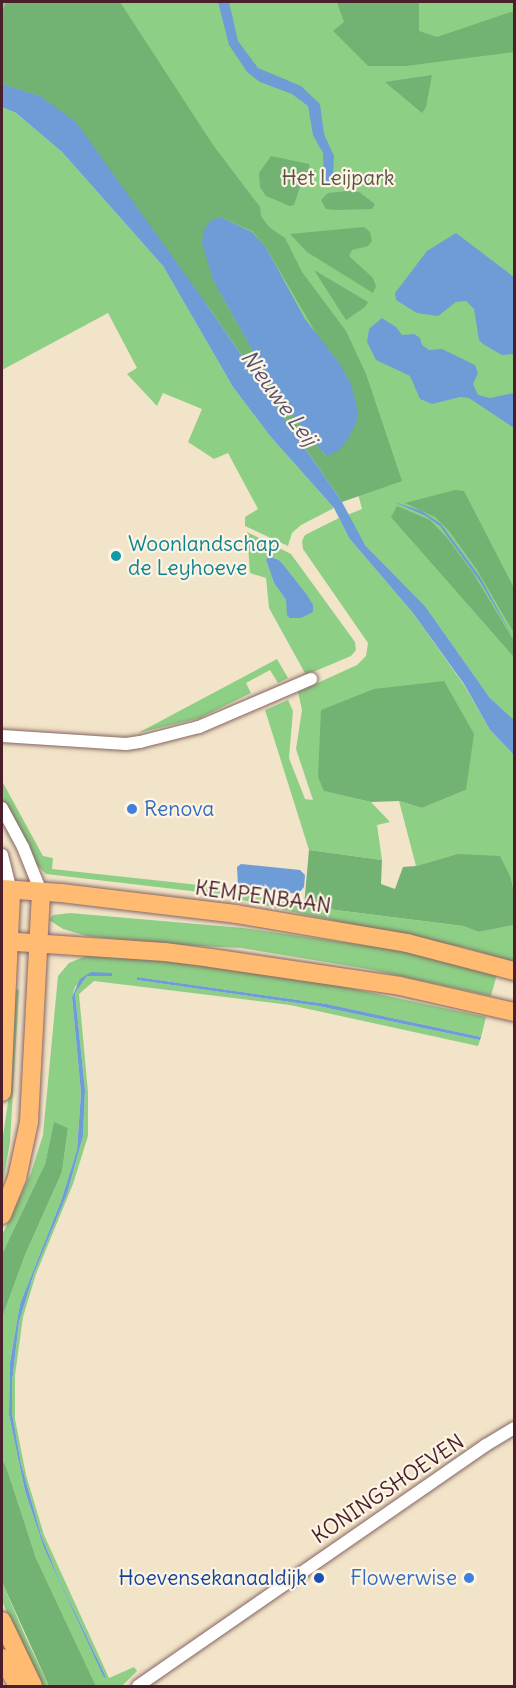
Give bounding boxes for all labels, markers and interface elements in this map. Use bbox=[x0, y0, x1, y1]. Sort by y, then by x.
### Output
park label: Het Leijpark bbox=[281, 165, 395, 191]
water label: Nieuwe Leij bbox=[235, 345, 323, 451]
place label: Woonlandschap de Leyhoeve bbox=[128, 531, 280, 581]
marker: Woonlandschap de Leyhoeve bbox=[109, 549, 123, 563]
place label: Renova bbox=[144, 796, 214, 822]
marker: Renova bbox=[125, 802, 139, 816]
street label: KEMPENBAAN bbox=[193, 875, 333, 919]
street label: KONINGSHOEVEN bbox=[307, 1429, 469, 1549]
place label: Hoevensekanaaldijk bbox=[119, 1565, 307, 1591]
place label: Flowerwise bbox=[350, 1565, 457, 1591]
marker: Hoevensekanaaldijk bbox=[312, 1571, 326, 1585]
marker: Flowerwise bbox=[462, 1571, 476, 1585]

